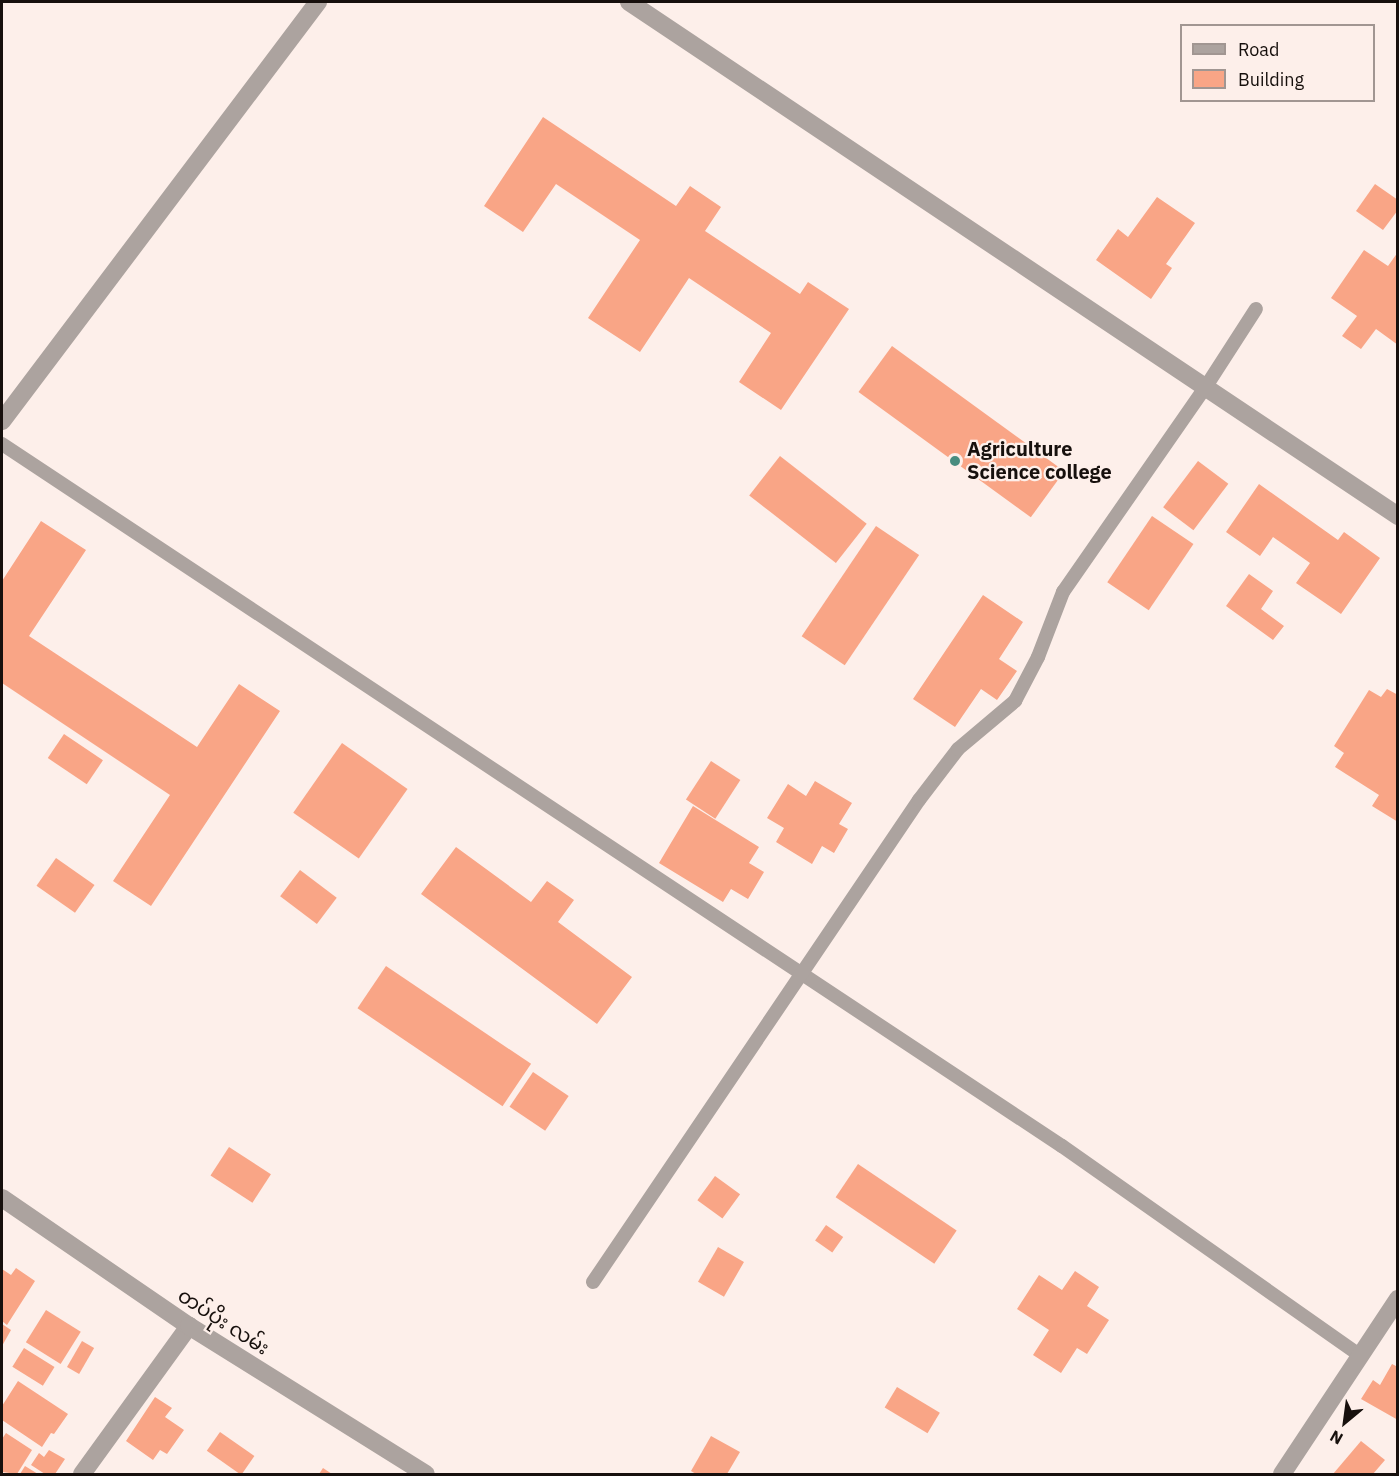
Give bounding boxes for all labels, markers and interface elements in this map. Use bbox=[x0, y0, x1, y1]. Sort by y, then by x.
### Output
legend bbox=[1180, 24, 1375, 102]
text: Road bbox=[1238, 38, 1279, 61]
text: Building bbox=[1238, 68, 1304, 91]
place label: Agriculture Science college bbox=[967, 437, 1112, 484]
marker: Agriculture Science college bbox=[948, 454, 962, 468]
street label: တပ်ပိုး လမ်း bbox=[174, 1283, 274, 1359]
north arrow bbox=[1315, 1392, 1375, 1452]
text: N bbox=[1326, 1426, 1346, 1449]

